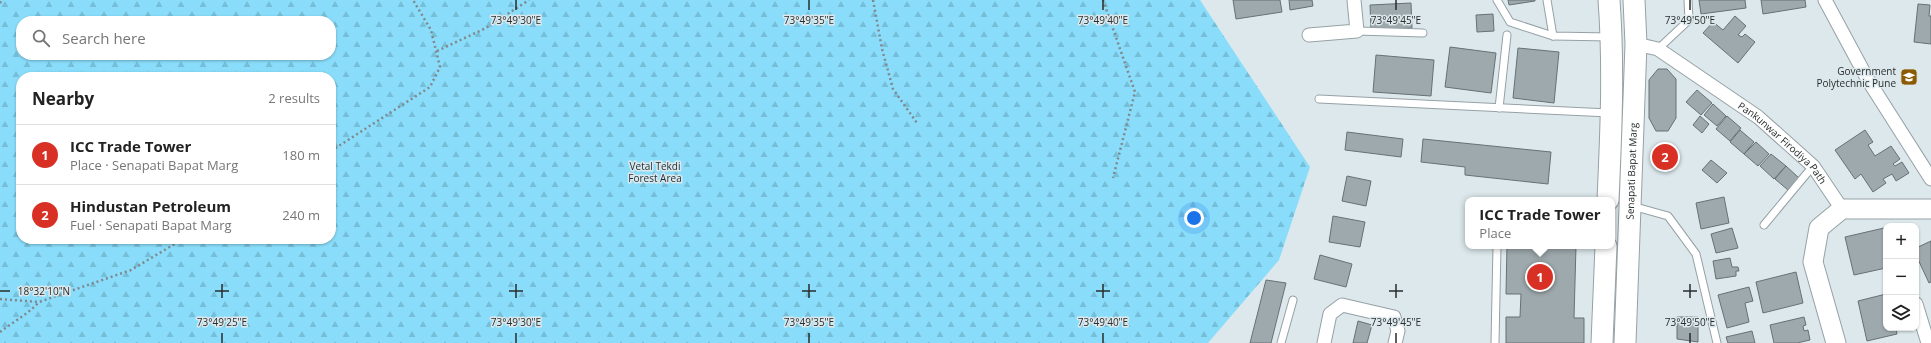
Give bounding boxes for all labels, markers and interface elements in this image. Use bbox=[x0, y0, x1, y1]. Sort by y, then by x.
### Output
text: 73°49'30"E bbox=[491, 13, 541, 27]
text: 73°49'35"E bbox=[784, 13, 834, 27]
text: 73°49'40"E bbox=[1078, 13, 1128, 27]
text: 73°49'45"E bbox=[1371, 13, 1421, 27]
text: 73°49'50"E bbox=[1665, 13, 1715, 27]
search box bbox=[16, 16, 336, 60]
icon: search bbox=[30, 27, 52, 49]
text: Search here bbox=[62, 28, 146, 48]
place label: Government Polytechnic Pune bbox=[1816, 64, 1896, 90]
school or university icon: Government Polytechnic Pune bbox=[1899, 67, 1919, 87]
text: Nearby bbox=[32, 87, 94, 110]
text: 2 results bbox=[268, 89, 320, 107]
street label: Pankunwar Firodiya Path bbox=[1735, 98, 1830, 186]
street label: Senapati Bapat Marg bbox=[1623, 122, 1640, 220]
text: ICC Trade Tower bbox=[70, 136, 191, 156]
pin: 2 bbox=[1652, 142, 1678, 172]
text: 1 bbox=[41, 146, 49, 164]
text: 180 m bbox=[282, 146, 320, 164]
text: Place · Senapati Bapat Marg bbox=[70, 156, 238, 174]
park label: Vetal Tekdi Forest Area bbox=[628, 159, 682, 185]
text: Hindustan Petroleum bbox=[70, 196, 231, 216]
popup bbox=[1465, 197, 1615, 249]
text: ICC Trade Tower bbox=[1479, 204, 1601, 224]
text: 2 bbox=[41, 206, 49, 224]
text: 240 m bbox=[282, 206, 320, 224]
your location bbox=[1184, 208, 1204, 228]
text: Fuel · Senapati Bapat Marg bbox=[70, 216, 232, 234]
map controls bbox=[1883, 223, 1919, 331]
button: + bbox=[1883, 223, 1919, 259]
text: Place bbox=[1479, 224, 1511, 242]
button: − bbox=[1883, 259, 1919, 295]
pin: 1 bbox=[1527, 262, 1553, 292]
text: 18°32'10"N bbox=[18, 284, 70, 298]
button: layers bbox=[1883, 295, 1919, 331]
text: 73°49'25"E bbox=[197, 315, 247, 329]
text: 73°49'30"E bbox=[491, 315, 541, 329]
text: 73°49'35"E bbox=[784, 315, 834, 329]
text: 73°49'40"E bbox=[1078, 315, 1128, 329]
text: 73°49'45"E bbox=[1371, 315, 1421, 329]
text: 73°49'50"E bbox=[1665, 315, 1715, 329]

